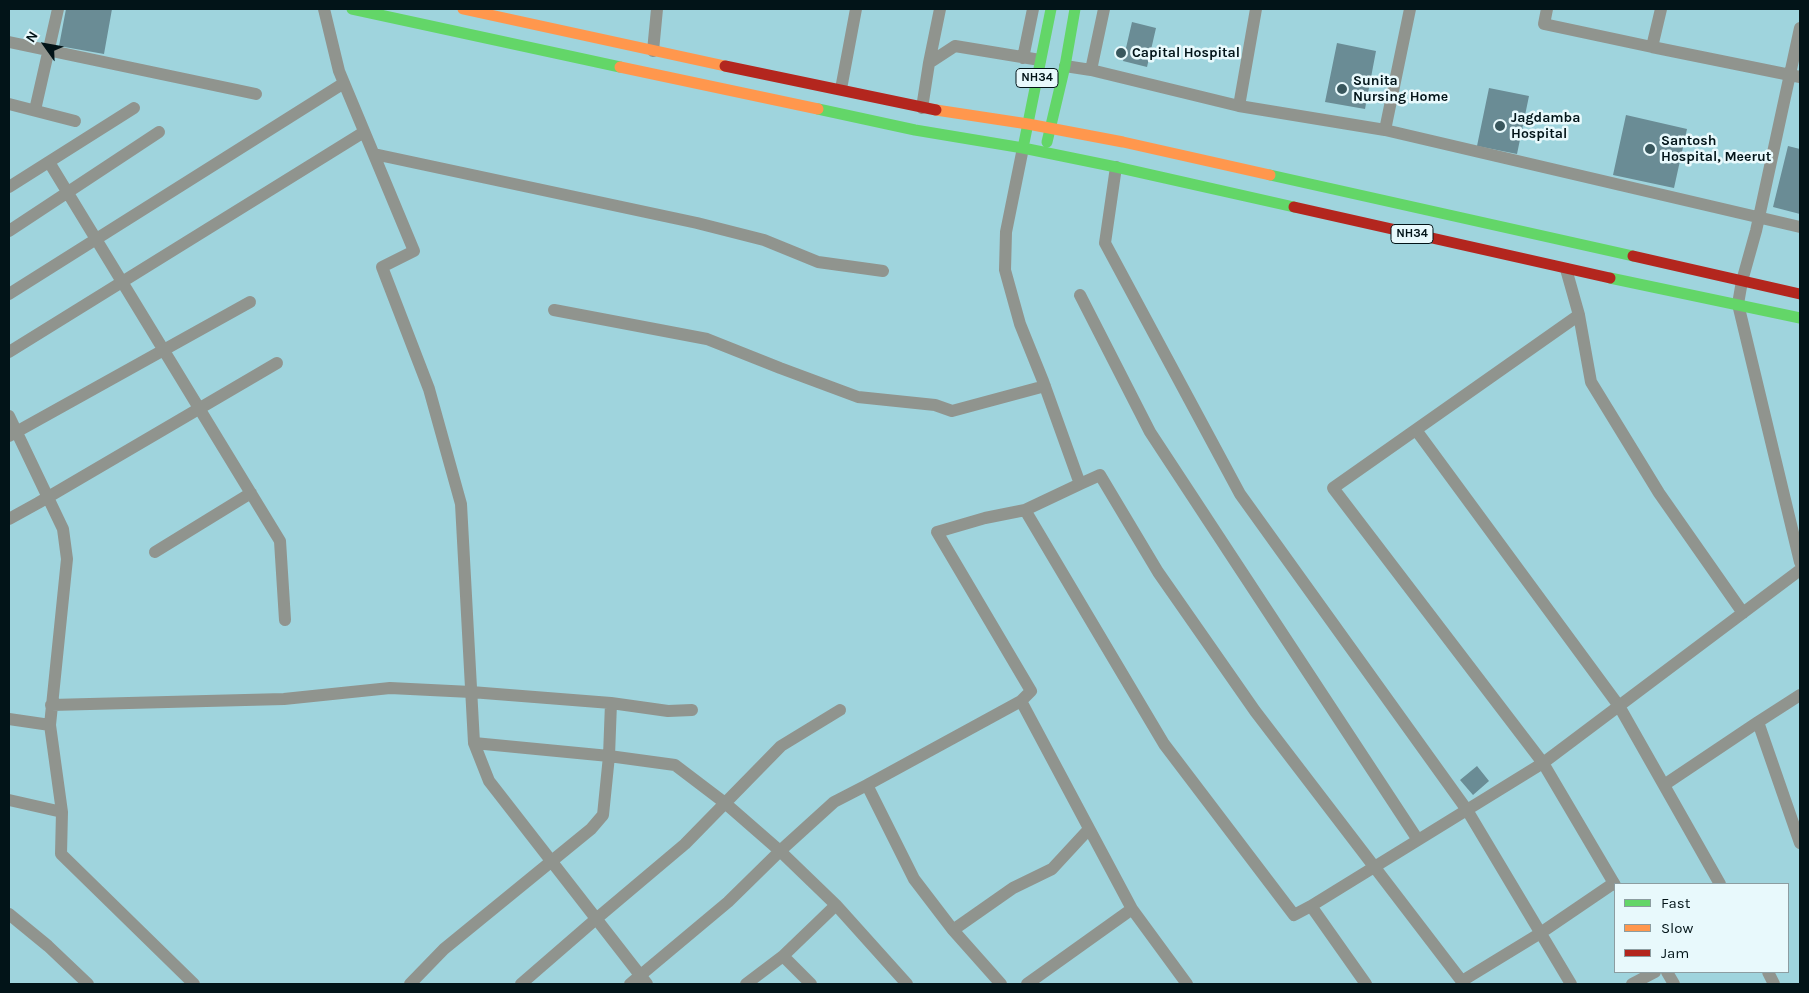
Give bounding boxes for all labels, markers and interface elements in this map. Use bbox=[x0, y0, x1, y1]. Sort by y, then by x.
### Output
north arrow bbox=[20, 20, 70, 70]
text: N bbox=[22, 28, 42, 46]
place label: Capital Hospital bbox=[1132, 45, 1240, 61]
marker: Capital Hospital bbox=[1114, 46, 1128, 60]
road number: NH34 bbox=[1016, 68, 1058, 88]
place label: Sunita Nursing Home bbox=[1353, 73, 1448, 105]
marker: Sunita Nursing Home bbox=[1335, 82, 1349, 96]
place label: Jagdamba Hospital bbox=[1511, 110, 1580, 142]
marker: Jagdamba Hospital bbox=[1493, 119, 1507, 133]
place label: Santosh Hospital, Meerut bbox=[1661, 133, 1771, 166]
marker: Santosh Hospital, Meerut bbox=[1643, 142, 1657, 156]
road number: NH34 bbox=[1391, 224, 1433, 243]
legend bbox=[1614, 883, 1789, 973]
text: Fast bbox=[1661, 894, 1690, 912]
text: Slow bbox=[1661, 919, 1693, 937]
text: Jam bbox=[1661, 944, 1689, 962]

